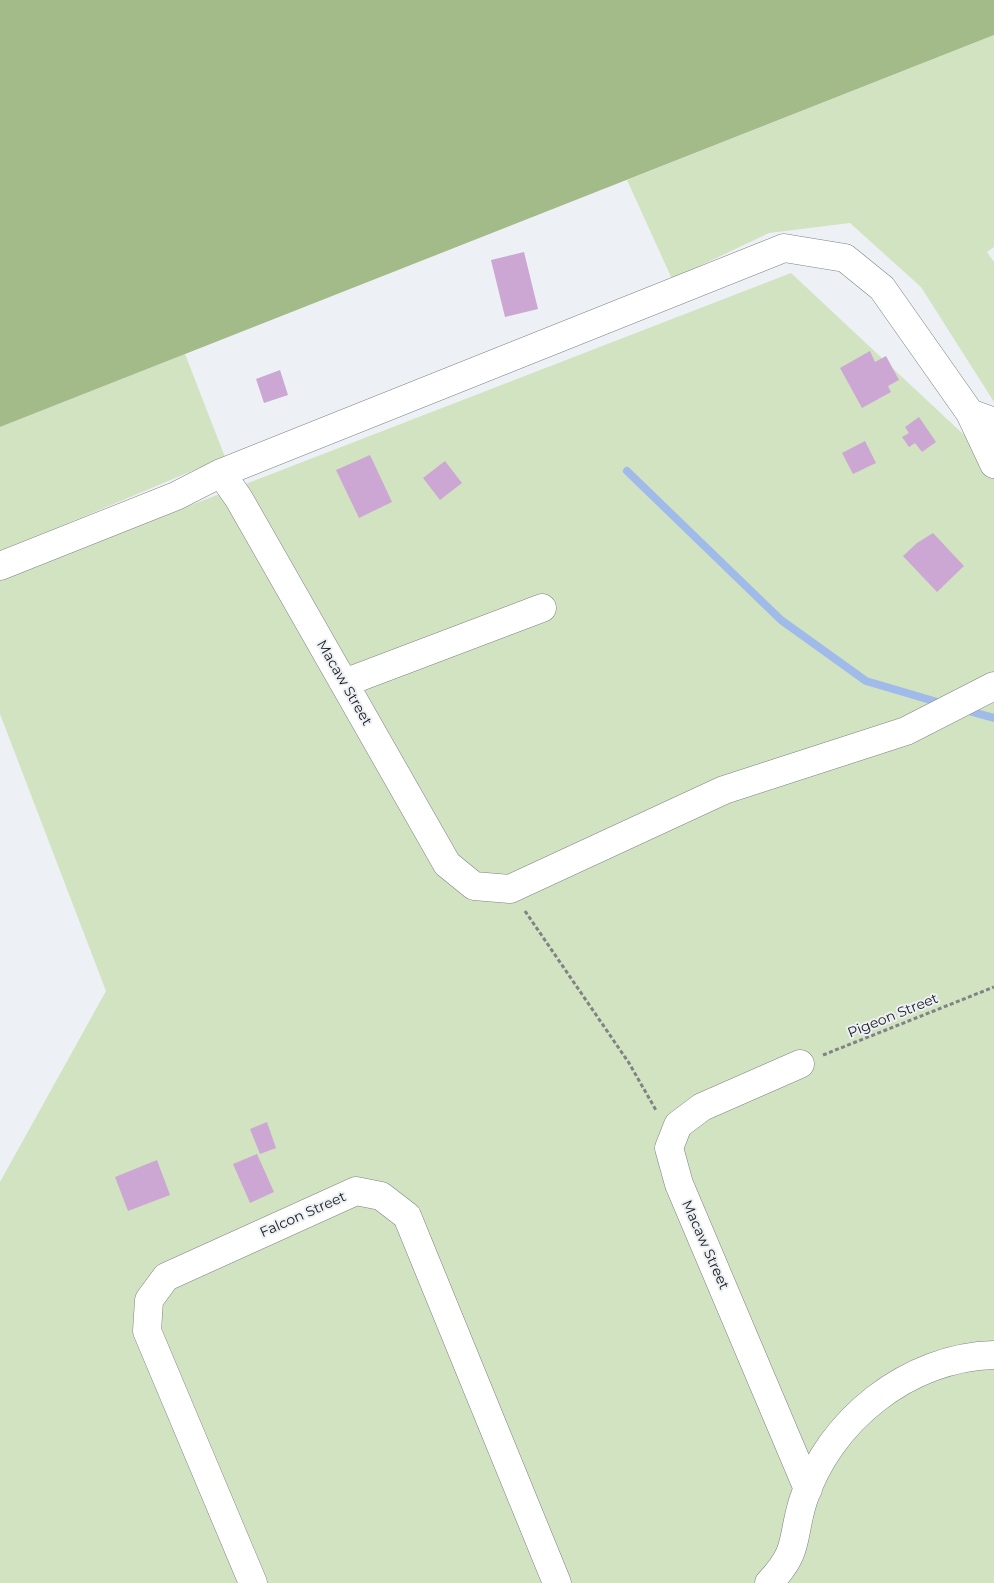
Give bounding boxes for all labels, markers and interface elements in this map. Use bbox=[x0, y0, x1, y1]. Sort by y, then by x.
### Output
street label: Macaw Street bbox=[313, 637, 375, 729]
street label: Pigeon Street bbox=[845, 990, 941, 1042]
street label: Falcon Street bbox=[257, 1188, 349, 1242]
street label: Macaw Street bbox=[678, 1198, 732, 1292]

